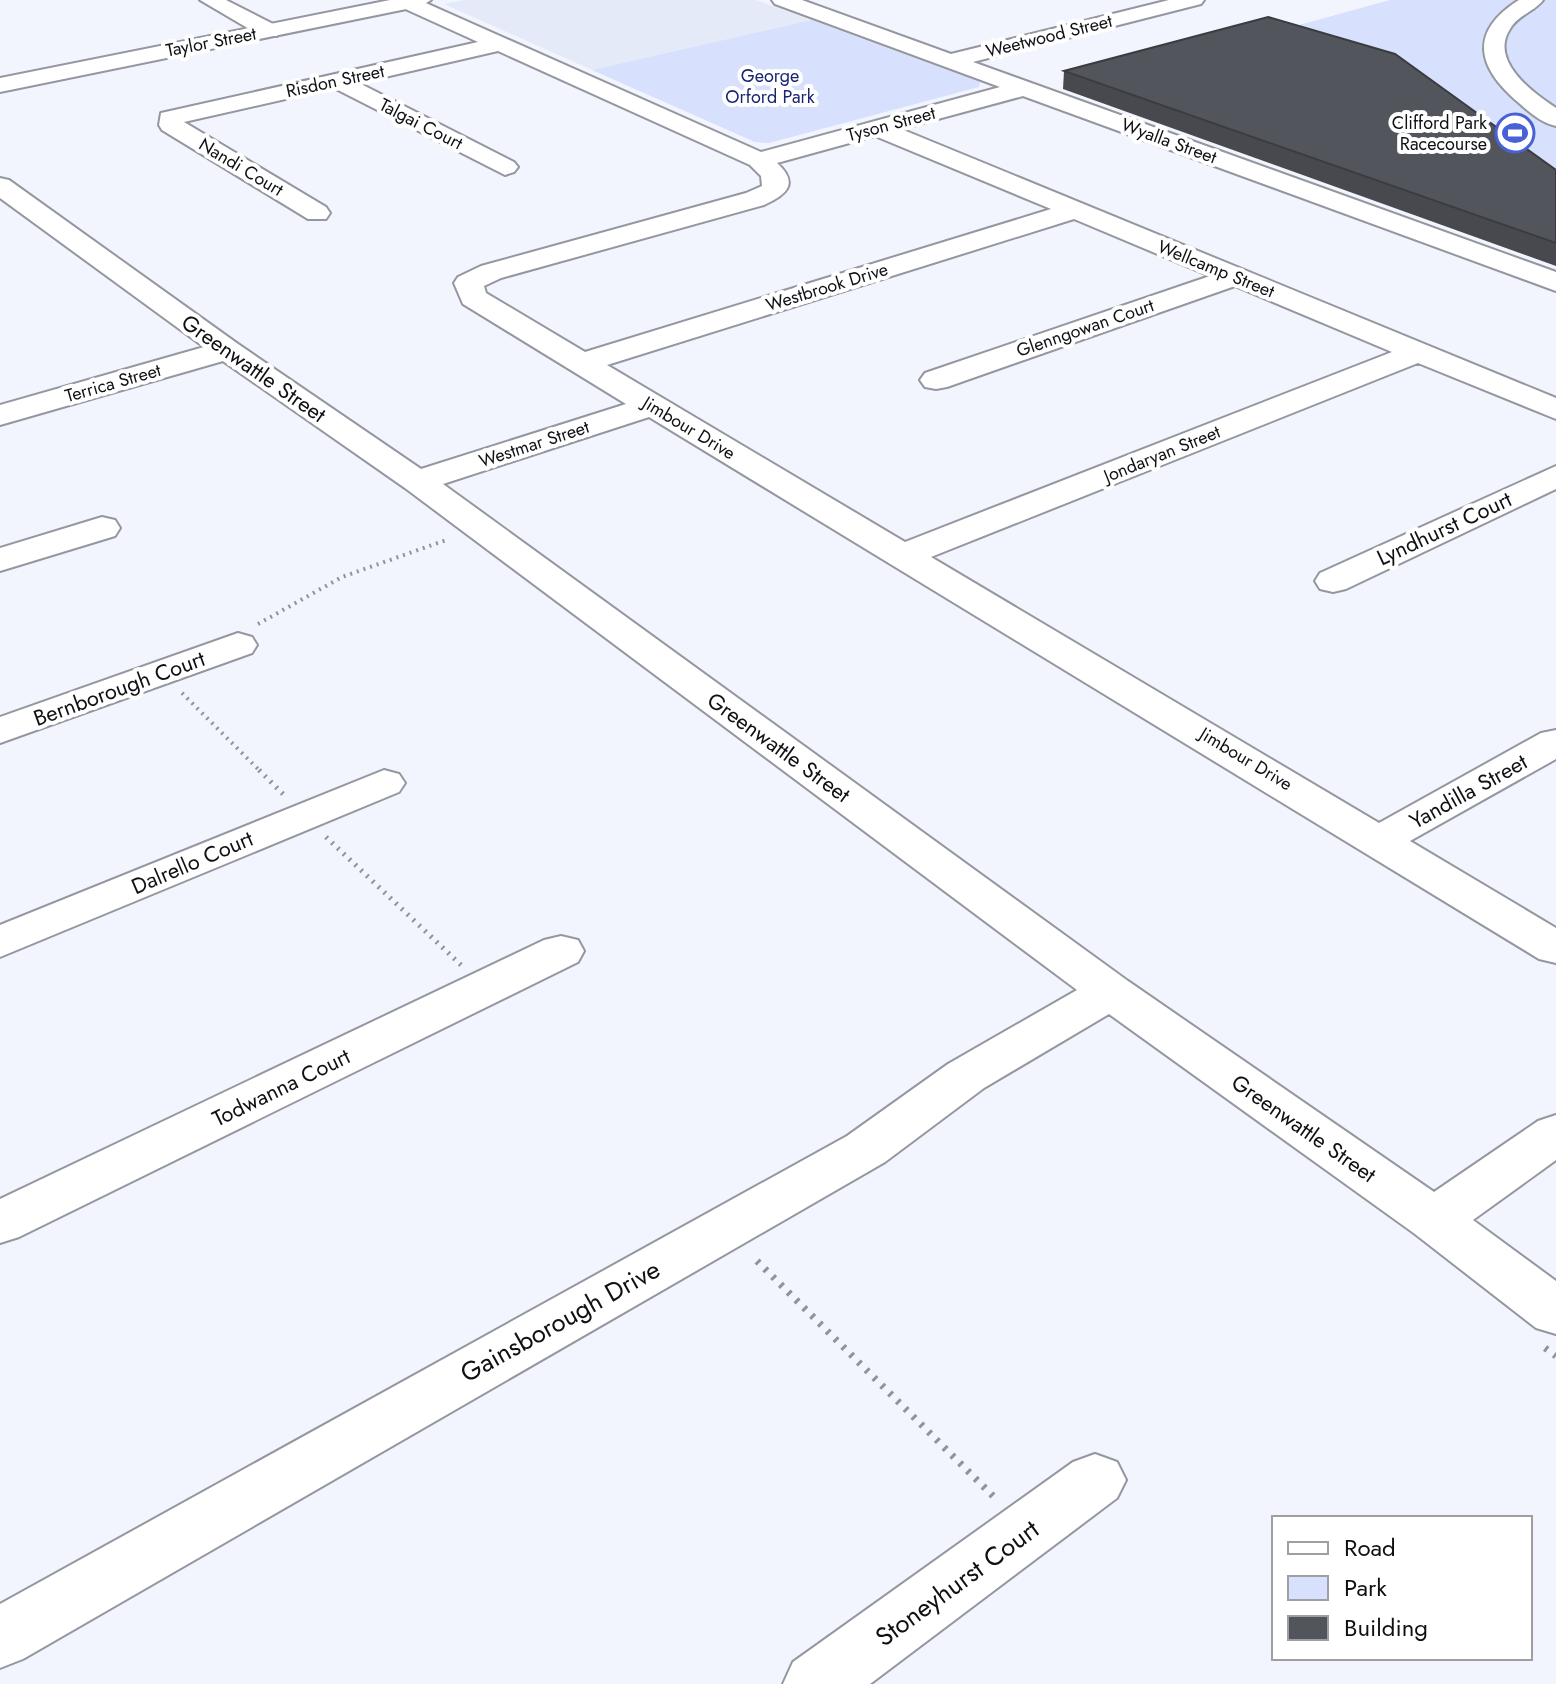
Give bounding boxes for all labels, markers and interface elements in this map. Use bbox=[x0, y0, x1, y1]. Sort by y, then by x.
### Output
street label: Weetwood Street bbox=[983, 8, 1116, 64]
street label: Taylor Street bbox=[164, 20, 259, 63]
street label: Risdon Street bbox=[283, 58, 387, 104]
park label: George Orford Park bbox=[725, 63, 815, 110]
street label: Talgai Court bbox=[375, 92, 468, 156]
street label: Tyson Street bbox=[844, 100, 939, 148]
place label: Clifford Park Racecourse bbox=[1392, 110, 1487, 157]
street label: Wyalla Street bbox=[1118, 112, 1221, 170]
sports icon: Clifford Park Racecourse bbox=[1494, 112, 1536, 154]
street label: Nandi Court bbox=[194, 132, 289, 203]
street label: Wellcamp Street bbox=[1154, 234, 1279, 305]
street label: Westbrook Drive bbox=[763, 256, 891, 318]
street label: Glenngowan Court bbox=[1013, 292, 1158, 364]
street label: Greenwattle Street bbox=[175, 306, 333, 430]
street label: Terrica Street bbox=[62, 357, 165, 409]
street label: Jimbour Drive bbox=[636, 389, 740, 466]
street label: Westmar Street bbox=[476, 414, 593, 474]
street label: Jondaryan Street bbox=[1098, 419, 1225, 490]
street label: Lyndhurst Court bbox=[1371, 482, 1517, 573]
street label: Bernborough Court bbox=[29, 642, 210, 734]
street label: Greenwattle Street bbox=[701, 684, 858, 810]
street label: Jimbour Drive bbox=[1193, 720, 1297, 797]
street label: Yandilla Street bbox=[1403, 745, 1533, 837]
street label: Dalrello Court bbox=[126, 822, 258, 902]
street label: Todwanna Court bbox=[207, 1039, 356, 1134]
street label: Greenwattle Street bbox=[1225, 1066, 1383, 1190]
street label: Gainsborough Drive bbox=[453, 1250, 667, 1392]
street label: Stoneyhurst Court bbox=[867, 1510, 1047, 1655]
legend bbox=[1272, 1516, 1532, 1660]
text: Road bbox=[1344, 1530, 1396, 1565]
text: Park bbox=[1344, 1570, 1387, 1605]
text: Building bbox=[1344, 1610, 1428, 1645]

